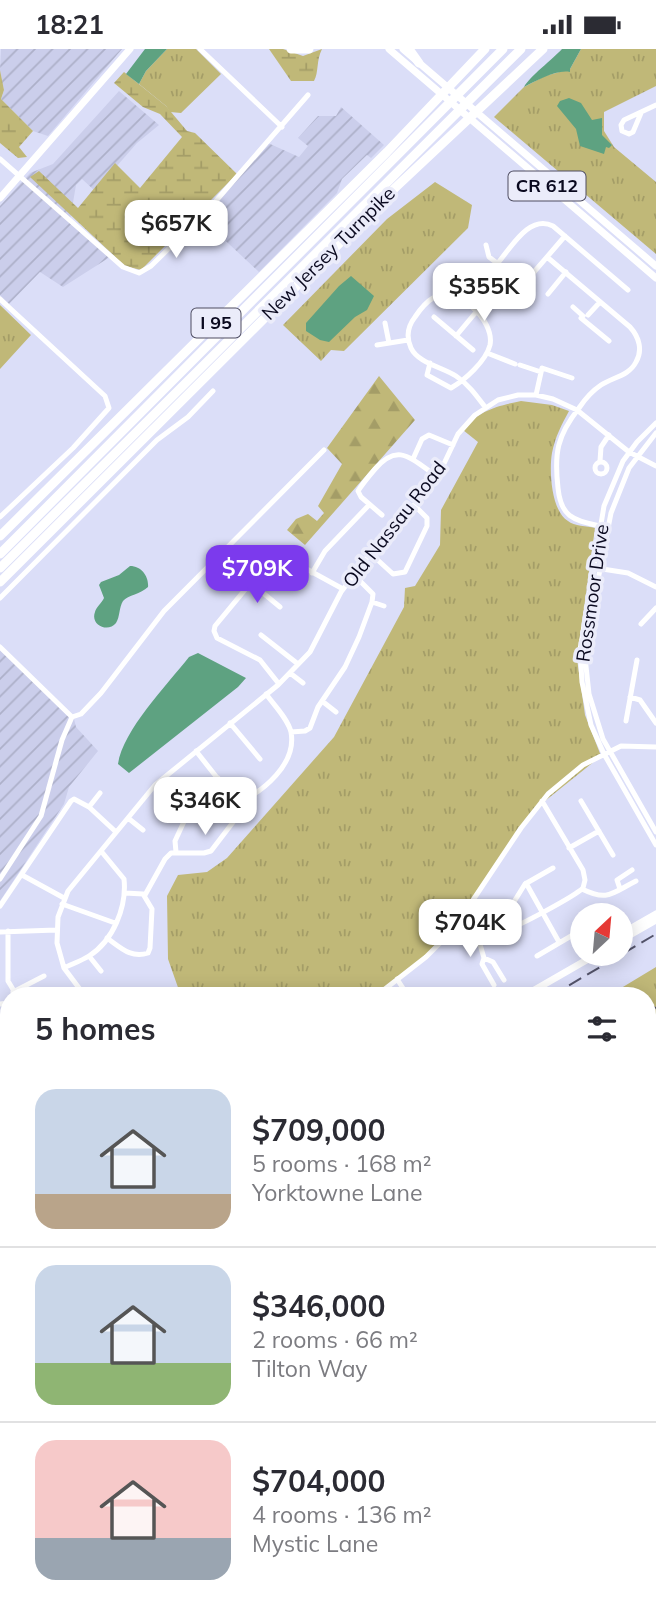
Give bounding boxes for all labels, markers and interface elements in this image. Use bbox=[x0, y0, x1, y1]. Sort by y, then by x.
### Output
text: 18:21 bbox=[35, 8, 104, 41]
road number: CR 612 bbox=[508, 171, 586, 201]
street label: New Jersey Turnpike bbox=[256, 181, 400, 325]
pin: $657K bbox=[127, 201, 225, 260]
text: $657K bbox=[141, 208, 211, 237]
pin: $355K bbox=[435, 264, 533, 323]
text: $355K bbox=[449, 271, 519, 300]
road number: I 95 bbox=[192, 309, 241, 337]
street label: Old Nassau Road bbox=[337, 456, 451, 592]
street label: Rossmoor Drive bbox=[570, 523, 614, 663]
pin: $709K bbox=[208, 545, 306, 605]
text: $709K bbox=[222, 553, 292, 582]
pin: $346K bbox=[156, 777, 254, 837]
text: $346K bbox=[170, 785, 240, 814]
pin: $704K bbox=[421, 899, 519, 959]
north arrow bbox=[570, 903, 634, 966]
map controls bbox=[570, 903, 633, 966]
text: $704K bbox=[435, 907, 505, 936]
text: 5 homes bbox=[35, 1010, 156, 1048]
icon: filters bbox=[583, 1010, 621, 1048]
text: $709,000 bbox=[252, 1111, 385, 1149]
icon: home bbox=[91, 1117, 175, 1201]
text: 5 rooms · 168 m² bbox=[252, 1149, 432, 1178]
text: Yorktowne Lane bbox=[252, 1178, 422, 1207]
text: $346,000 bbox=[252, 1287, 385, 1325]
icon: home bbox=[91, 1293, 175, 1377]
text: 2 rooms · 66 m² bbox=[252, 1325, 418, 1354]
text: Tilton Way bbox=[252, 1354, 368, 1383]
text: $704,000 bbox=[252, 1462, 385, 1500]
icon: home bbox=[91, 1468, 175, 1552]
text: 4 rooms · 136 m² bbox=[252, 1500, 432, 1529]
text: Mystic Lane bbox=[252, 1529, 378, 1558]

